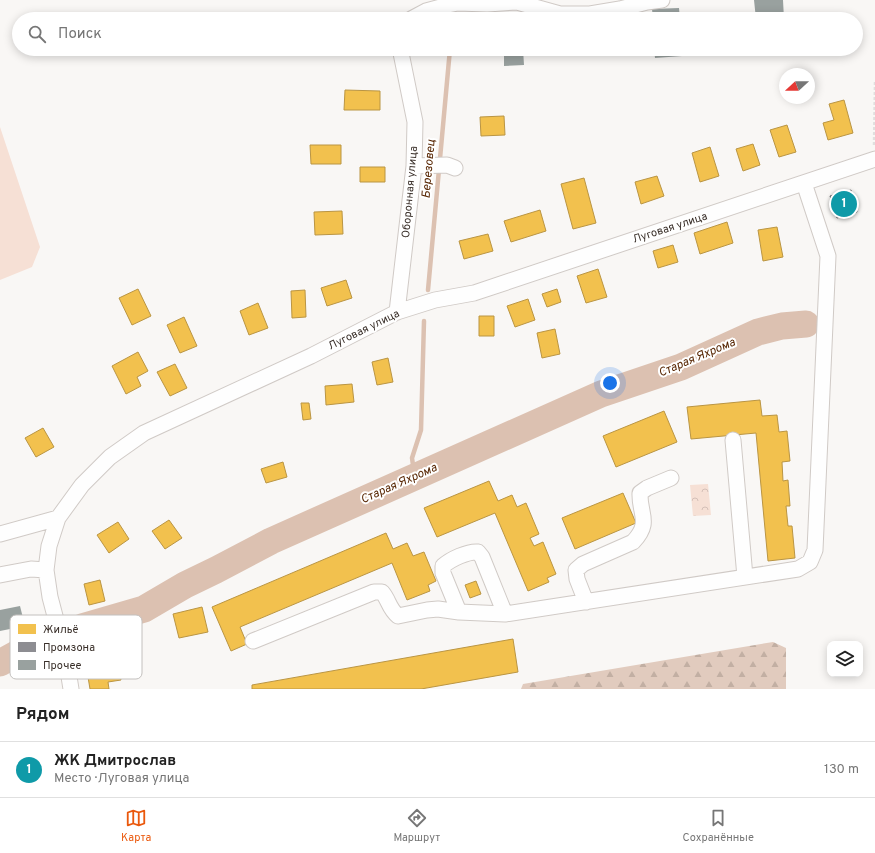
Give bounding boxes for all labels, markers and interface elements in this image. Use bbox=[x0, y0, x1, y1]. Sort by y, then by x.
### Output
search box bbox=[12, 12, 863, 56]
icon: search bbox=[26, 23, 48, 45]
text: Поиск bbox=[58, 25, 102, 44]
north arrow bbox=[779, 68, 815, 104]
water label: Березовец bbox=[418, 139, 440, 199]
street label: Оборонная улица bbox=[399, 145, 421, 239]
pin: 1 bbox=[831, 189, 857, 219]
street label: Луговая улица bbox=[631, 209, 709, 247]
street label: Луговая улица bbox=[326, 307, 402, 353]
water label: Старая Яхрома bbox=[656, 334, 739, 381]
your location bbox=[600, 373, 620, 393]
water label: Старая Яхрома bbox=[358, 460, 440, 508]
legend bbox=[10, 615, 142, 679]
text: Жильё bbox=[43, 623, 79, 637]
text: Промзона bbox=[43, 641, 95, 655]
map controls bbox=[827, 641, 863, 677]
button: layers bbox=[827, 641, 863, 677]
text: Прочее bbox=[43, 659, 81, 673]
text: Рядом bbox=[16, 704, 69, 726]
text: ЖК Дмитрослав bbox=[54, 752, 176, 771]
text: 1 bbox=[26, 762, 32, 778]
text: 130 m bbox=[824, 762, 859, 778]
text: Место · Луговая улица bbox=[54, 771, 189, 787]
tab: Карта bbox=[121, 807, 151, 845]
tab: Маршрут bbox=[393, 807, 440, 845]
tab: Сохранённые bbox=[683, 807, 754, 845]

